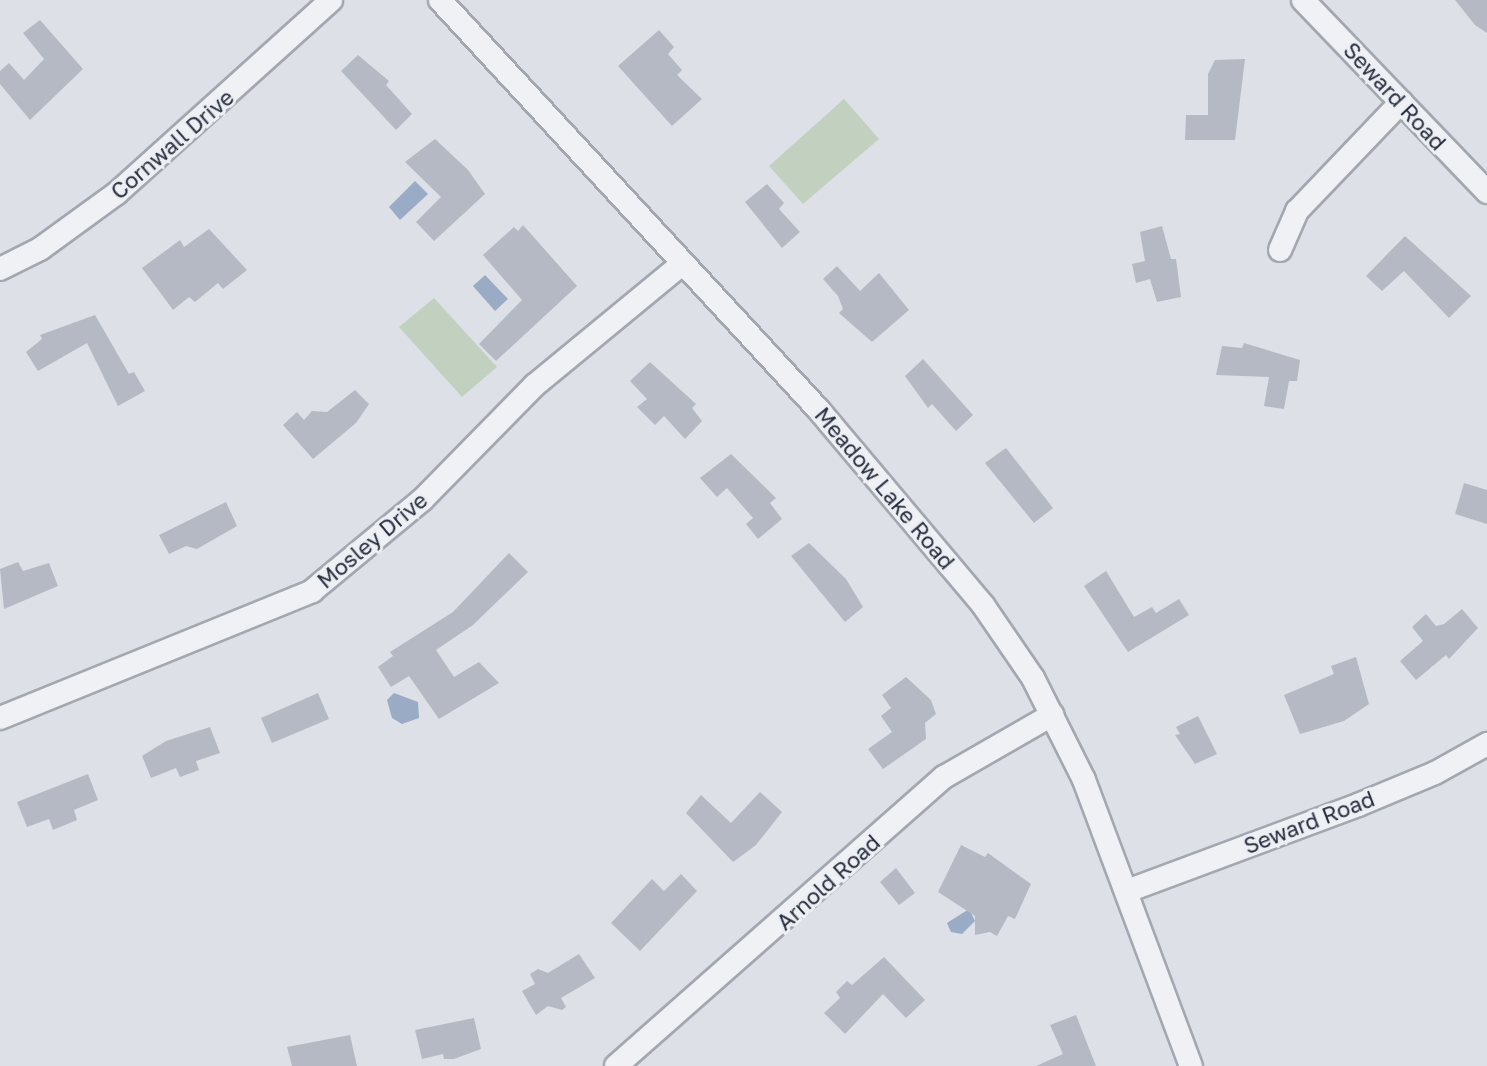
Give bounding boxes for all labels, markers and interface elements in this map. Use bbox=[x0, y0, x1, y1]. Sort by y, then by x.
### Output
street label: Seward Road bbox=[1338, 37, 1452, 155]
street label: Cornwall Drive bbox=[105, 84, 239, 204]
street label: Meadow Lake Road bbox=[810, 402, 960, 574]
street label: Mosley Drive bbox=[312, 486, 432, 594]
street label: Seward Road bbox=[1240, 785, 1378, 859]
street label: Arnold Road bbox=[771, 829, 885, 935]

